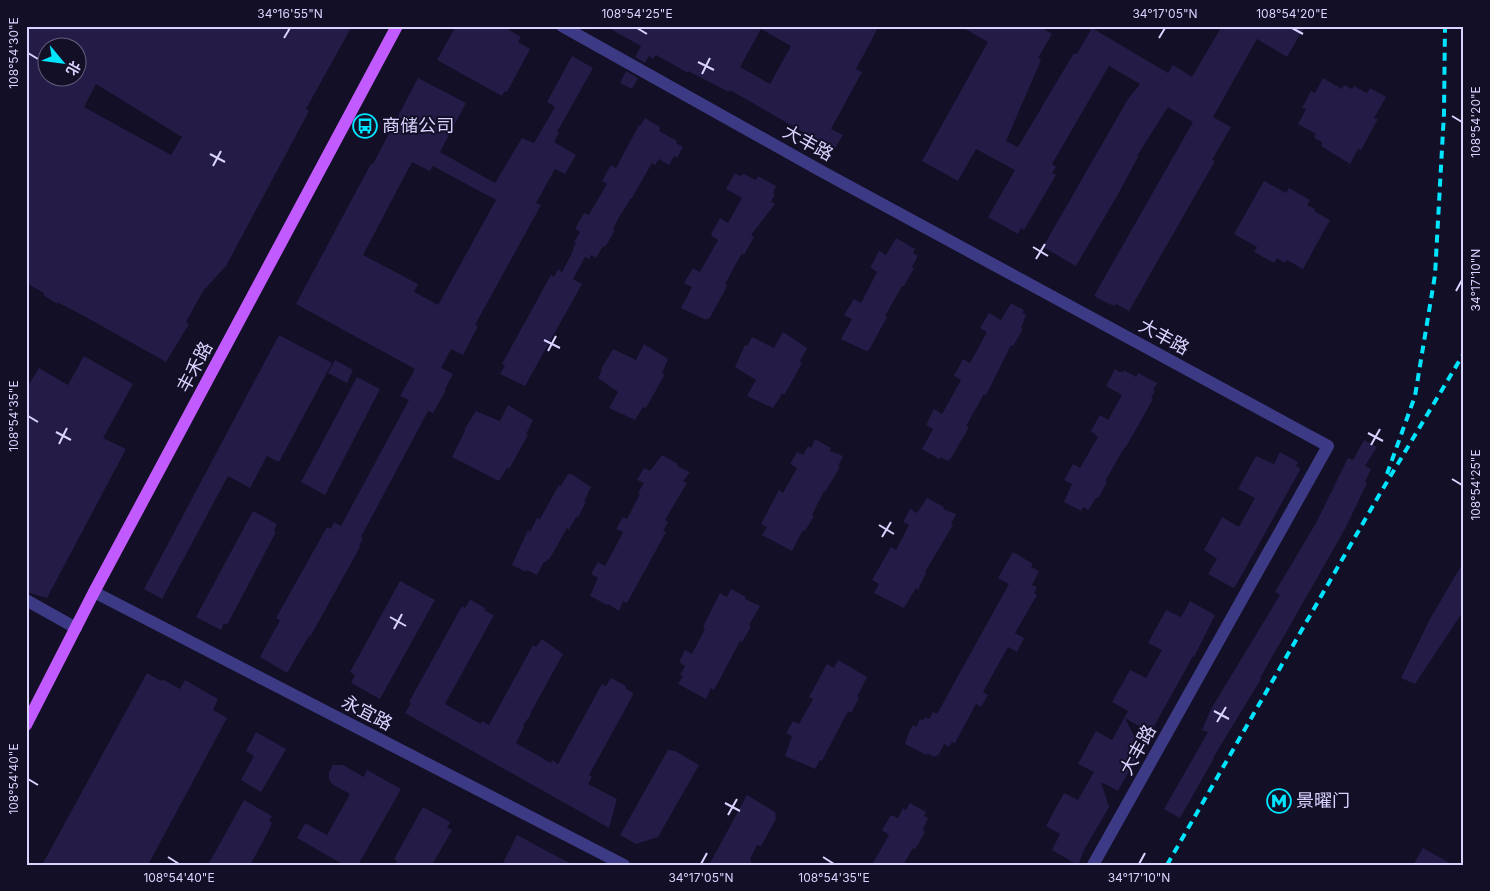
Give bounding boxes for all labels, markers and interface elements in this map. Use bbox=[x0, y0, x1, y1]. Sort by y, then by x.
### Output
text: 34°16'55"N bbox=[257, 6, 323, 21]
text: 108°54'25"E bbox=[601, 6, 673, 21]
text: 34°17'05"N bbox=[1132, 6, 1198, 21]
text: 108°54'20"E bbox=[1256, 6, 1328, 21]
text: 108°54'30"E bbox=[6, 17, 21, 89]
north arrow bbox=[38, 38, 88, 88]
text: 北 bbox=[63, 58, 85, 79]
text: 108°54'20"E bbox=[1468, 86, 1483, 158]
bus stop icon: 商储公司 bbox=[352, 113, 378, 139]
place label: 商储公司 bbox=[382, 115, 454, 136]
street label: 大丰路 bbox=[780, 120, 837, 165]
text: 34°17'10"N bbox=[1468, 249, 1483, 311]
street label: 大丰路 bbox=[1136, 314, 1193, 359]
street label: 丰禾路 bbox=[173, 338, 217, 396]
text: 108°54'35"E bbox=[6, 380, 21, 452]
text: 108°54'25"E bbox=[1468, 449, 1483, 521]
street label: 永宜路 bbox=[338, 691, 396, 734]
street label: 大丰路 bbox=[1115, 721, 1160, 778]
text: 108°54'40"E bbox=[6, 743, 21, 815]
metro station icon: 景曜门 bbox=[1266, 788, 1292, 814]
place label: 景曜门 bbox=[1296, 790, 1350, 811]
text: 108°54'40"E bbox=[143, 870, 215, 885]
text: 34°17'05"N bbox=[668, 870, 734, 885]
text: 108°54'35"E bbox=[798, 870, 870, 885]
text: 34°17'10"N bbox=[1108, 870, 1170, 885]

